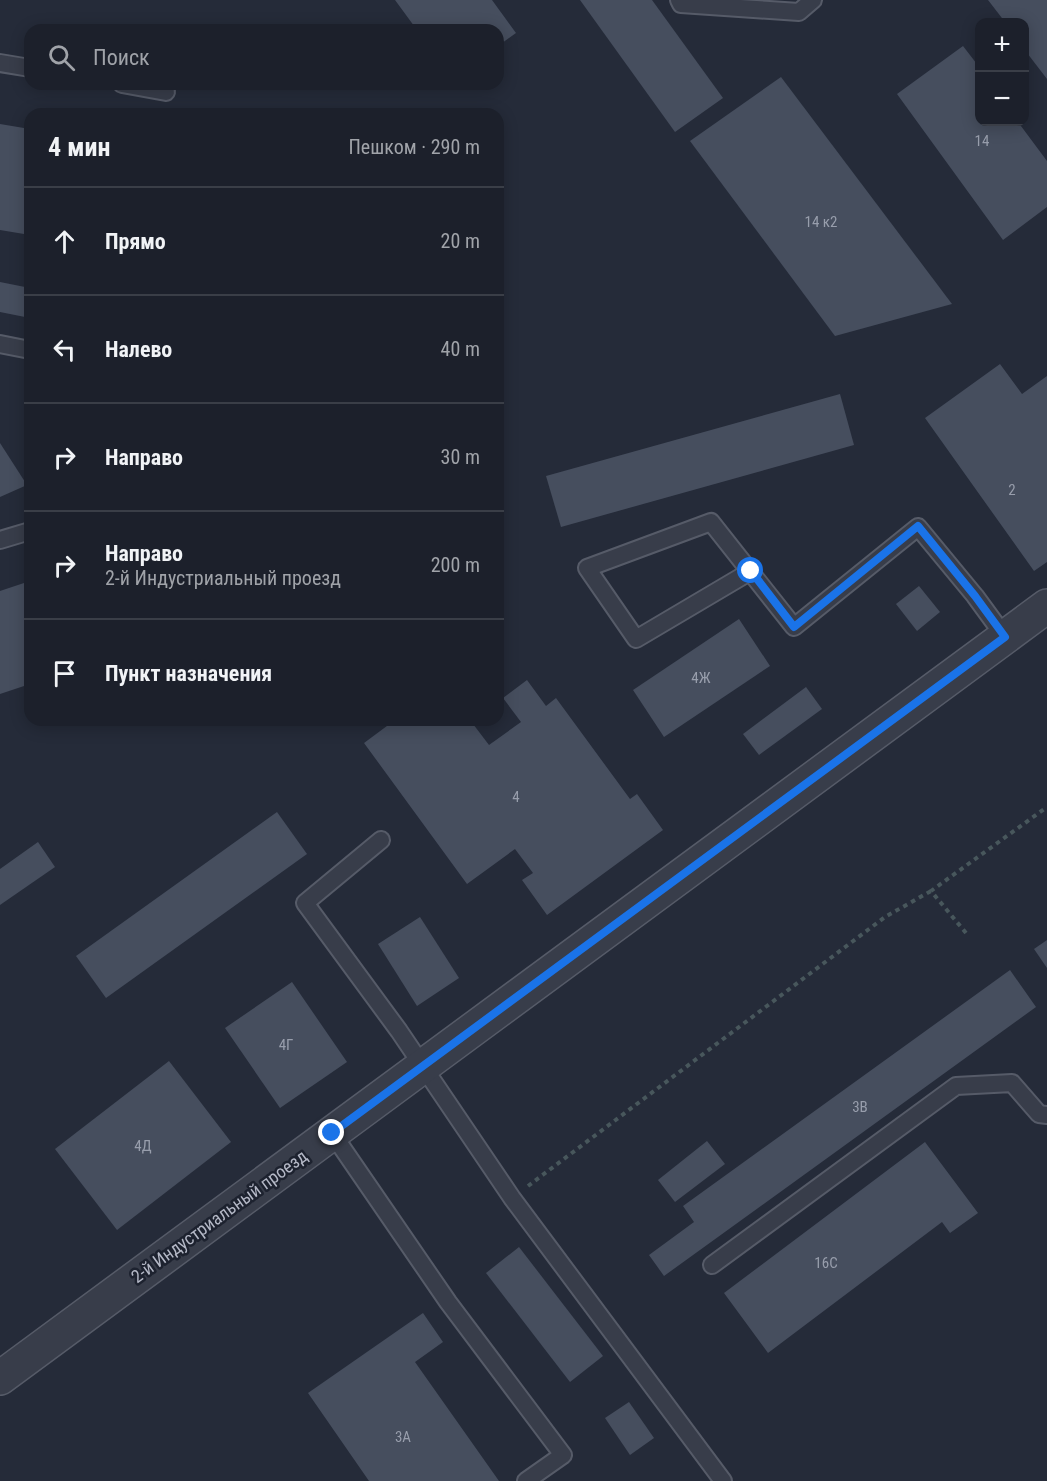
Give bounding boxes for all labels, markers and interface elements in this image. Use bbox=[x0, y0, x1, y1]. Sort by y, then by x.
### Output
map controls bbox=[975, 18, 1029, 126]
button: + bbox=[975, 18, 1029, 72]
search box bbox=[24, 24, 504, 90]
icon: search bbox=[45, 41, 78, 74]
text: Поиск bbox=[93, 45, 150, 70]
button: − bbox=[975, 72, 1029, 126]
text: 4 мин bbox=[48, 132, 110, 162]
house number: 14 bbox=[975, 132, 989, 150]
text: Пешком · 290 m bbox=[348, 135, 480, 159]
house number: 14 к2 bbox=[805, 213, 837, 231]
icon: ahead bbox=[48, 225, 81, 258]
text: Прямо bbox=[105, 229, 166, 254]
text: 20 m bbox=[441, 229, 480, 253]
icon: left bbox=[48, 333, 81, 366]
text: Налево bbox=[105, 337, 172, 362]
text: 40 m bbox=[441, 337, 480, 361]
icon: right bbox=[48, 441, 81, 474]
text: Направо bbox=[105, 445, 183, 470]
text: 30 m bbox=[441, 445, 480, 469]
house number: 2 bbox=[1008, 481, 1016, 499]
text: Направо bbox=[105, 541, 183, 566]
icon: right bbox=[48, 549, 81, 582]
text: 200 m bbox=[431, 553, 480, 577]
route start bbox=[737, 557, 763, 583]
text: 2-й Индустриальный проезд bbox=[105, 566, 341, 590]
icon: arrive bbox=[48, 657, 81, 690]
text: Пункт назначения bbox=[105, 661, 272, 686]
house number: 4Ж bbox=[691, 669, 711, 687]
house number: 4 bbox=[512, 788, 520, 806]
house number: 4Г bbox=[279, 1036, 293, 1054]
house number: 3В bbox=[852, 1098, 868, 1116]
route end bbox=[318, 1119, 344, 1145]
house number: 4Д bbox=[134, 1137, 152, 1155]
street label: 2-й Индустриальный проезд bbox=[127, 1145, 311, 1287]
house number: 16С bbox=[814, 1254, 838, 1272]
house number: 3А bbox=[395, 1428, 411, 1446]

